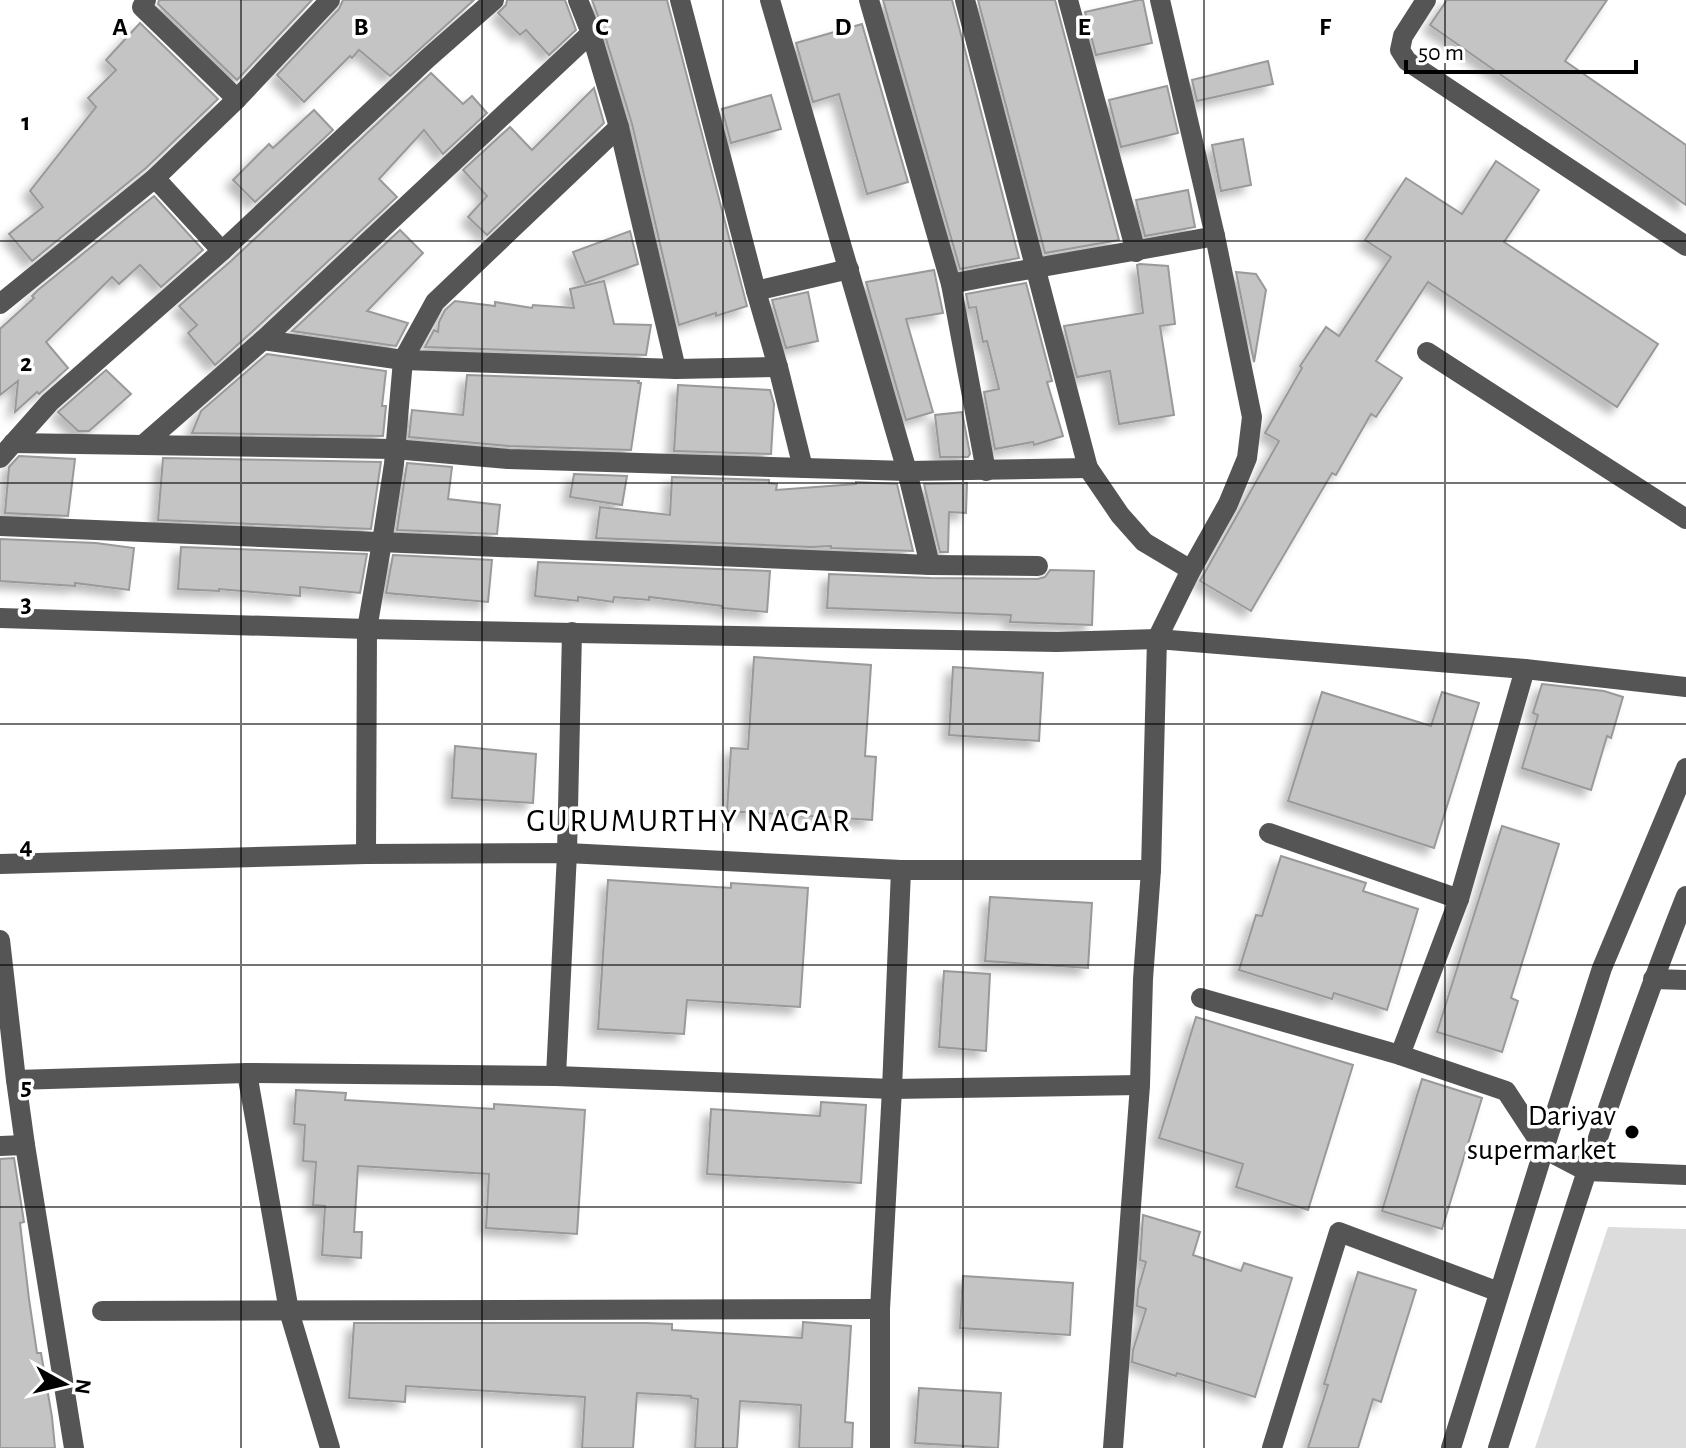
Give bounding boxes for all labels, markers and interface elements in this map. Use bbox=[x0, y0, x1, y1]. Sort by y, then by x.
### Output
text: A bbox=[112, 14, 128, 40]
text: B bbox=[353, 14, 369, 40]
text: C bbox=[595, 14, 609, 40]
text: D bbox=[834, 14, 852, 40]
text: E bbox=[1077, 14, 1091, 40]
text: F bbox=[1319, 14, 1332, 40]
scale bar bbox=[1406, 24, 1636, 74]
text: 50 m bbox=[1418, 41, 1464, 65]
text: 1 bbox=[21, 109, 31, 135]
text: 2 bbox=[20, 350, 32, 376]
text: 3 bbox=[20, 591, 32, 617]
district label: GURUMURTHY NAGAR bbox=[526, 805, 852, 837]
text: 4 bbox=[19, 833, 33, 859]
text: 5 bbox=[20, 1074, 32, 1100]
place label: Dariyav supermarket bbox=[1467, 1101, 1616, 1165]
marker: Dariyav supermarket bbox=[1623, 1123, 1641, 1141]
north arrow bbox=[24, 1344, 104, 1424]
text: N bbox=[71, 1378, 95, 1396]

